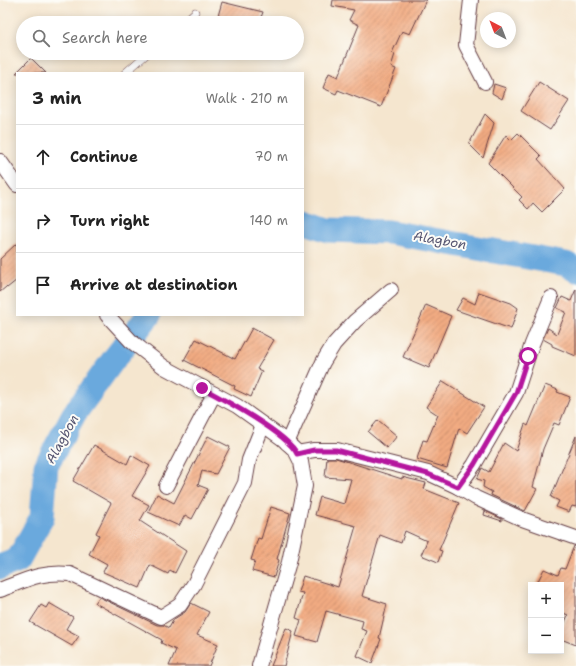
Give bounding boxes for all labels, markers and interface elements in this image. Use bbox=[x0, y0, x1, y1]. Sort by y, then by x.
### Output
north arrow bbox=[480, 12, 516, 48]
search box bbox=[16, 16, 304, 60]
icon: search bbox=[30, 27, 52, 49]
text: Search here bbox=[62, 28, 148, 48]
text: 3 min bbox=[32, 87, 82, 109]
text: Walk · 210 m bbox=[206, 90, 288, 107]
icon: ahead bbox=[32, 146, 54, 168]
text: Continue bbox=[70, 147, 138, 167]
text: 70 m bbox=[254, 148, 288, 165]
icon: right bbox=[32, 210, 54, 232]
text: Turn right bbox=[70, 211, 150, 231]
text: 140 m bbox=[249, 212, 288, 229]
water label: Alagbon bbox=[412, 227, 468, 253]
icon: arrive bbox=[32, 274, 54, 296]
text: Arrive at destination bbox=[70, 275, 238, 295]
route start bbox=[519, 347, 537, 365]
route end bbox=[193, 379, 211, 397]
water label: Alagbon bbox=[42, 412, 82, 466]
map controls bbox=[528, 582, 564, 654]
button: + bbox=[528, 582, 564, 618]
button: − bbox=[528, 618, 564, 654]

